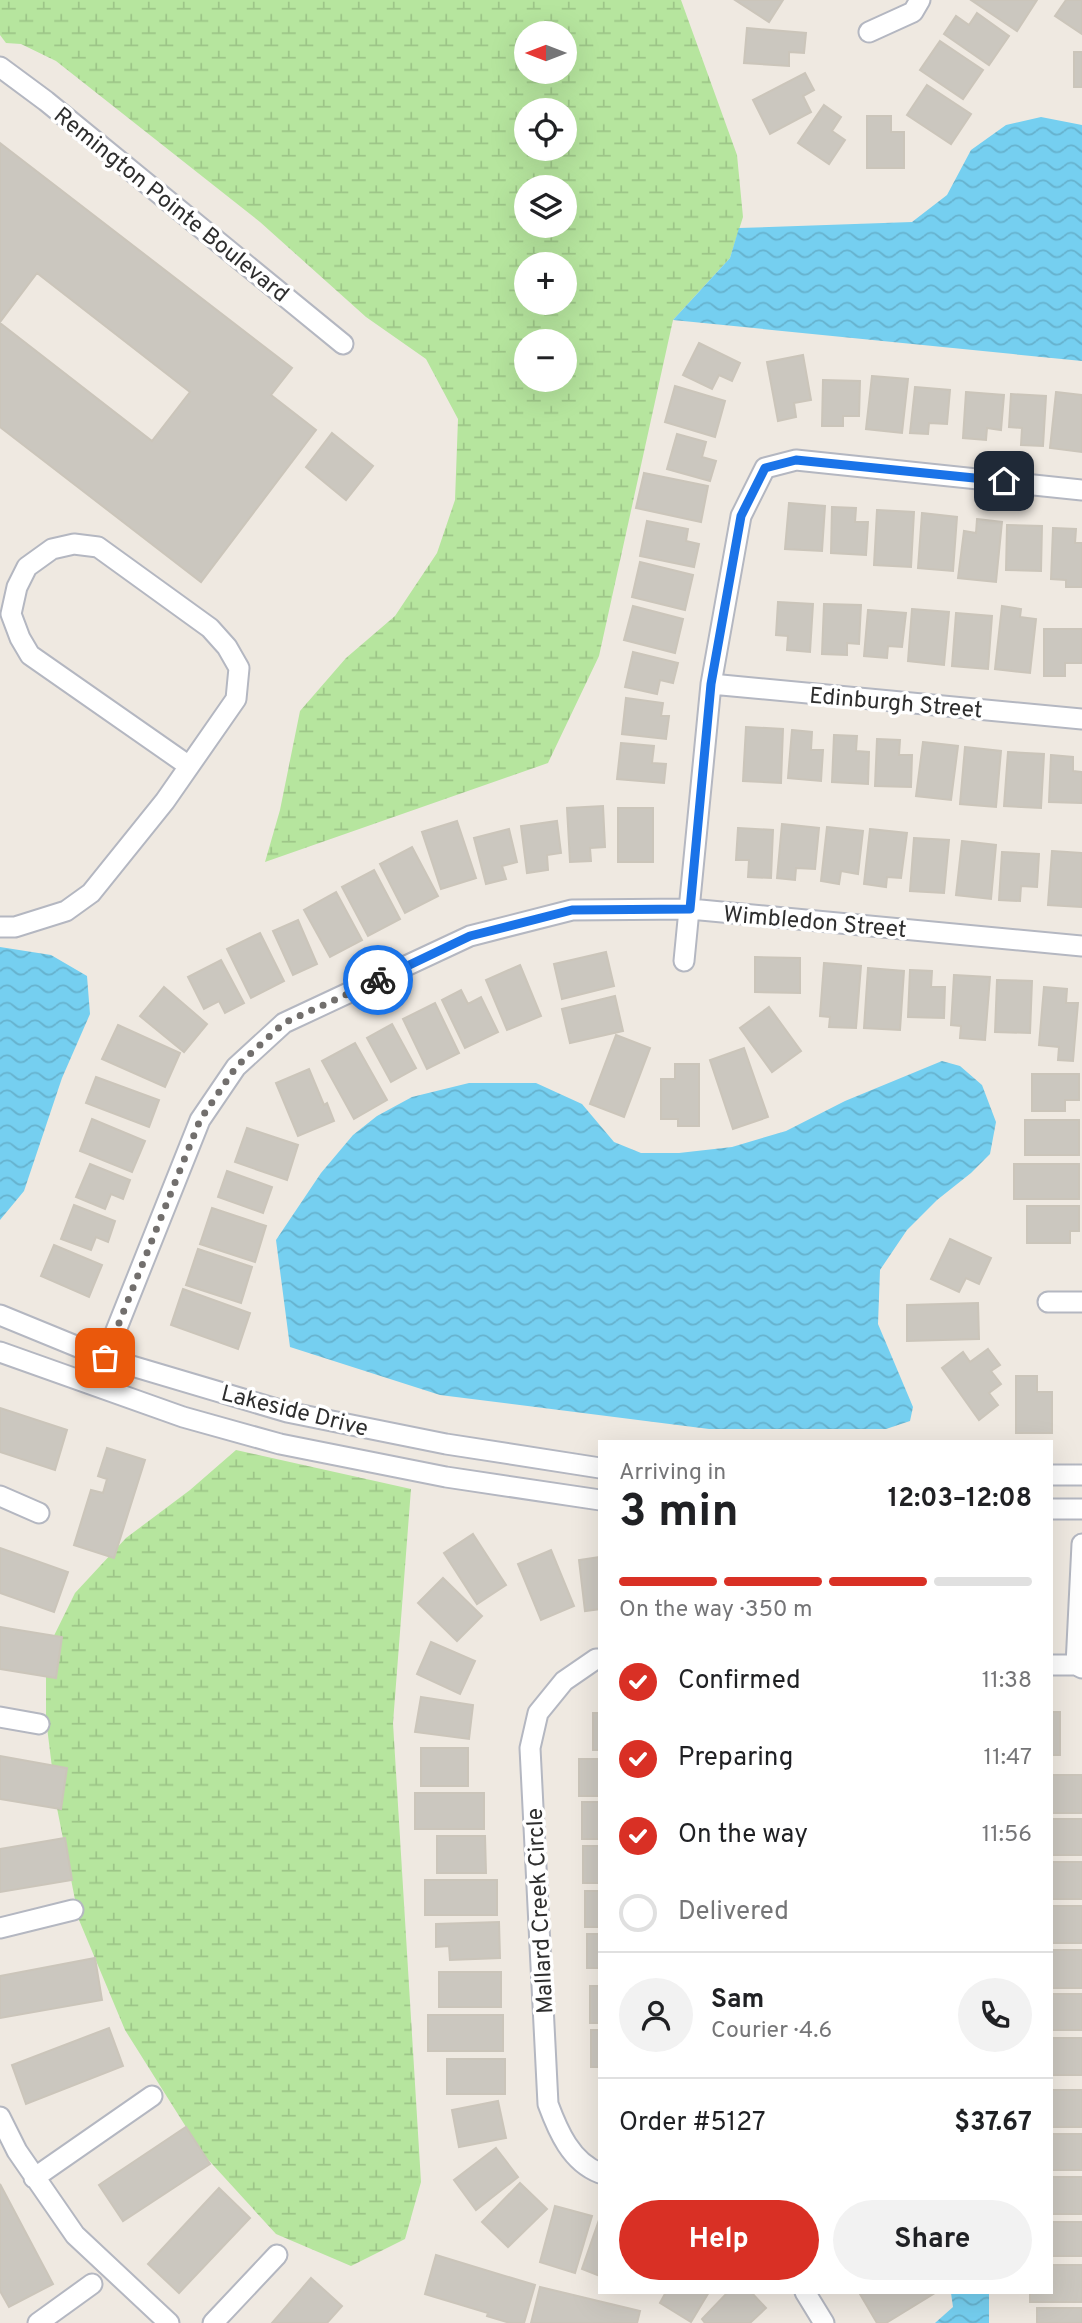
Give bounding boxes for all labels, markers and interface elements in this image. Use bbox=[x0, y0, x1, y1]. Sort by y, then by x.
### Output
north arrow bbox=[514, 21, 578, 84]
map controls bbox=[514, 21, 577, 392]
button: locate bbox=[514, 98, 577, 161]
street label: Remington Pointe Boulevard bbox=[47, 102, 294, 310]
button: layers bbox=[514, 175, 577, 238]
button: + bbox=[514, 252, 577, 315]
button: − bbox=[514, 329, 577, 392]
pin bbox=[974, 451, 1034, 511]
icon: home bbox=[985, 462, 1023, 500]
street label: Edinburgh Street bbox=[808, 682, 984, 727]
street label: Wimbledon Street bbox=[722, 901, 908, 946]
courier bbox=[343, 945, 413, 1015]
icon: bike bbox=[359, 961, 397, 999]
pin bbox=[75, 1328, 135, 1388]
icon: bag bbox=[86, 1339, 124, 1377]
street label: Lakeside Drive bbox=[218, 1380, 371, 1445]
text: Arriving in bbox=[619, 1459, 726, 1488]
text: 12:03–12:08 bbox=[888, 1483, 1032, 1516]
text: 3 min bbox=[619, 1484, 739, 1543]
text: On the way · 350 m bbox=[619, 1596, 813, 1625]
icon: check bbox=[619, 1663, 657, 1701]
text: Confirmed bbox=[678, 1665, 801, 1698]
text: 11:38 bbox=[982, 1667, 1032, 1696]
icon: check bbox=[619, 1740, 657, 1778]
text: Preparing bbox=[678, 1742, 793, 1775]
text: 11:47 bbox=[984, 1744, 1032, 1773]
street label: Mallard Creek Circle bbox=[522, 1807, 561, 2015]
icon: check bbox=[619, 1817, 657, 1855]
text: On the way bbox=[678, 1819, 808, 1852]
text: 11:56 bbox=[982, 1821, 1032, 1850]
text: Delivered bbox=[678, 1896, 789, 1929]
button: person bbox=[619, 1978, 693, 2052]
button: phone bbox=[958, 1978, 1032, 2052]
text: Sam bbox=[711, 1984, 764, 2017]
text: Courier · 4.6 bbox=[711, 2017, 832, 2046]
text: Order #5127 bbox=[619, 2107, 765, 2140]
text: $37.67 bbox=[954, 2107, 1032, 2140]
button: Help bbox=[619, 2200, 819, 2280]
button: Share bbox=[833, 2200, 1032, 2280]

